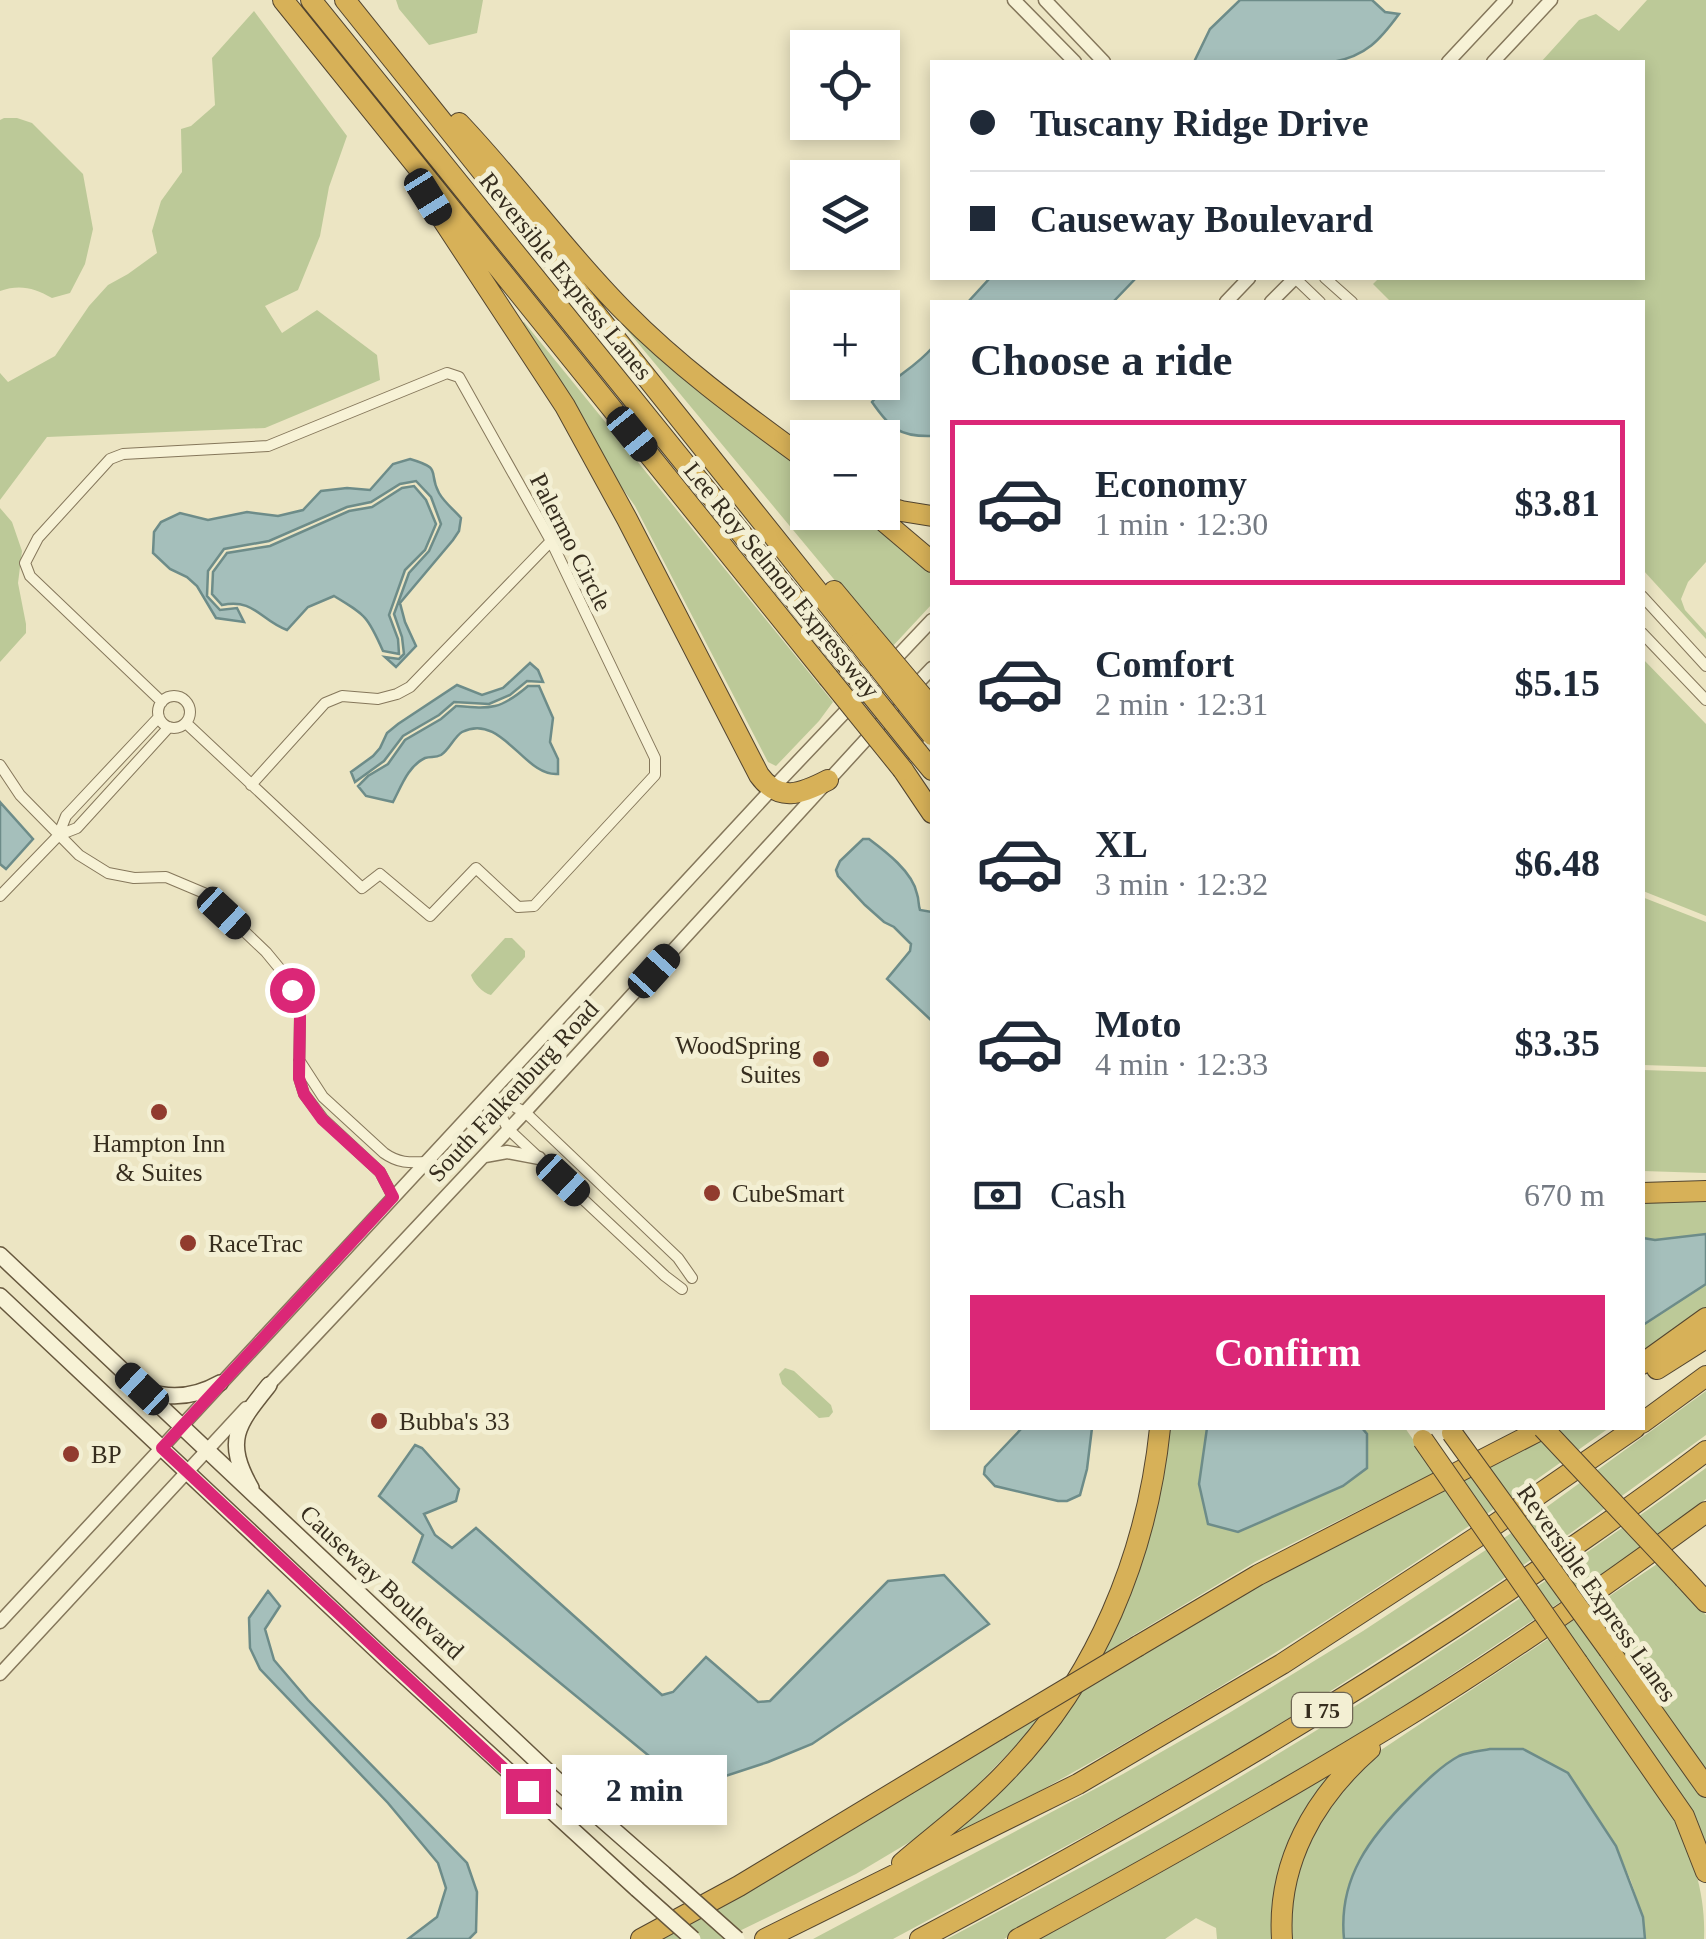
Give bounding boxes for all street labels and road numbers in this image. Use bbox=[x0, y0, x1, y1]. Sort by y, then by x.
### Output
street label: Reversible Express Lanes bbox=[474, 167, 658, 385]
street label: Lee Roy Selmon Expressway bbox=[679, 457, 886, 704]
street label: Palermo Circle bbox=[525, 469, 617, 615]
street label: South Falkenburg Road bbox=[422, 995, 604, 1187]
street label: Reversible Express Lanes bbox=[1512, 1479, 1682, 1707]
street label: Causeway Boulevard bbox=[295, 1499, 470, 1665]
road number: I 75 bbox=[1292, 1693, 1352, 1727]

